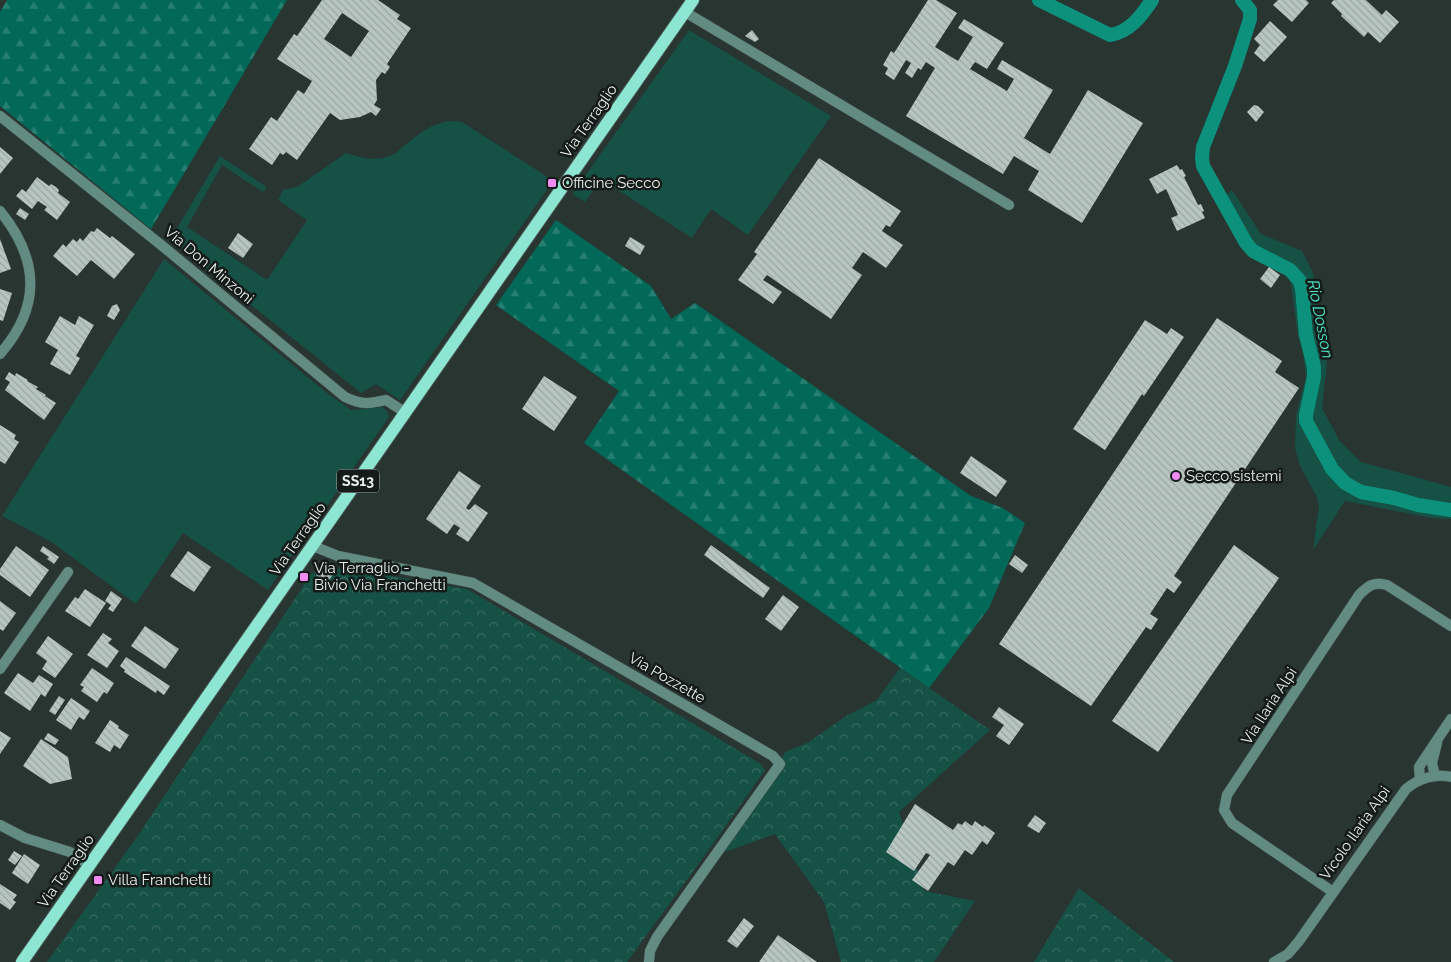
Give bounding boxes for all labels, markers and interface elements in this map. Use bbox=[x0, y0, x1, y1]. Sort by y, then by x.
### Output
street label: Via Terraglio bbox=[557, 81, 621, 161]
place label: Officine Secco bbox=[562, 174, 660, 192]
marker: Officine Secco bbox=[546, 177, 558, 189]
street label: Via Don Minzoni bbox=[161, 222, 257, 308]
water label: Rio Dosson bbox=[1304, 278, 1337, 360]
place label: Secco sistemi bbox=[1186, 467, 1282, 485]
road number: SS13 bbox=[337, 470, 379, 492]
marker: Secco sistemi bbox=[1170, 470, 1182, 482]
street label: Via Terraglio bbox=[266, 499, 330, 579]
place label: Via Terraglio - Bivio Via Franchetti bbox=[314, 559, 446, 594]
marker: Via Terraglio - Bivio Via Franchetti bbox=[298, 571, 310, 583]
street label: Via Pozzette bbox=[625, 649, 709, 707]
street label: Via Ilaria Alpi bbox=[1237, 664, 1301, 748]
street label: Vicolo Ilaria Alpi bbox=[1316, 783, 1394, 883]
street label: Via Terraglio bbox=[34, 831, 98, 911]
place label: Villa Franchetti bbox=[108, 871, 211, 889]
marker: Villa Franchetti bbox=[92, 874, 104, 886]

